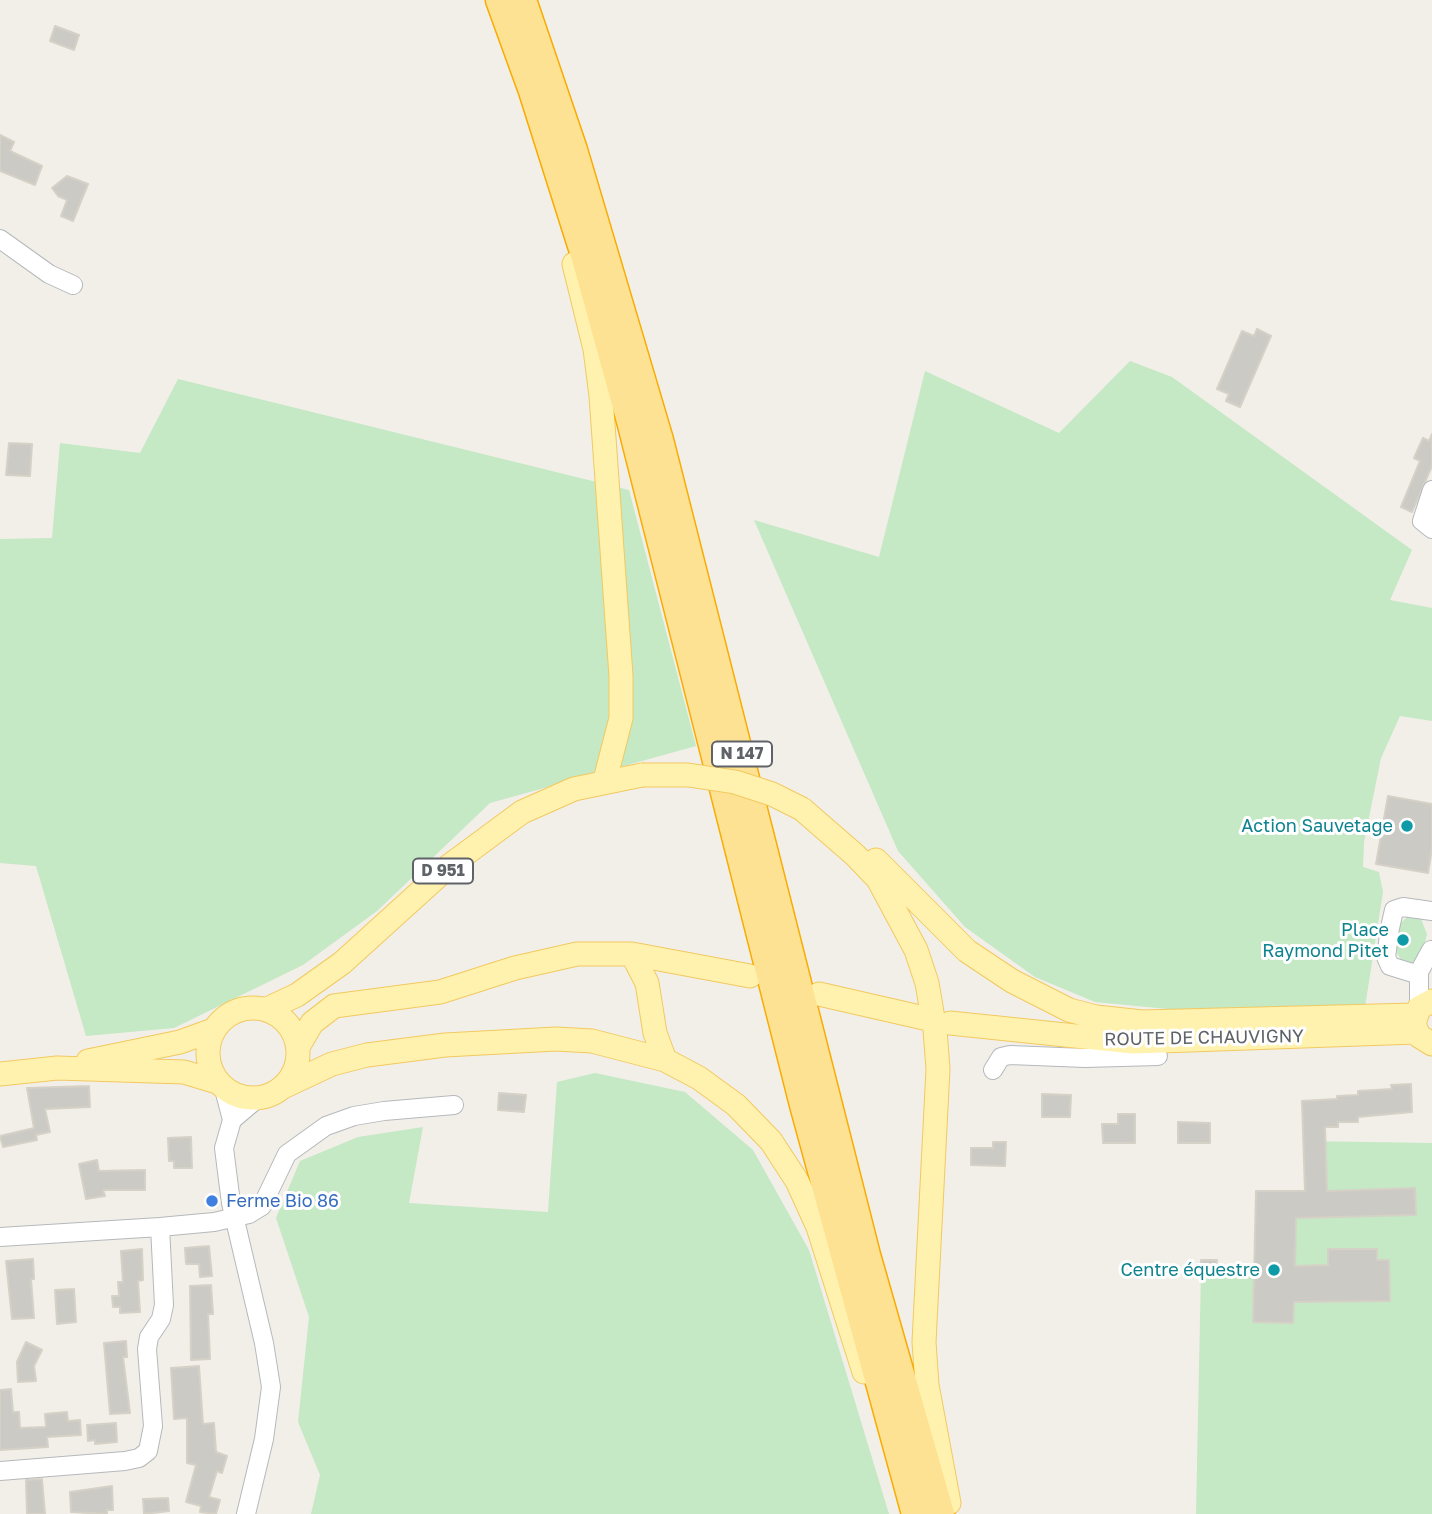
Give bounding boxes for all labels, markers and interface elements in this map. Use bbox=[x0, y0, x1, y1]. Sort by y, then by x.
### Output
road number: N 147 bbox=[712, 741, 772, 766]
place label: Action Sauvetage bbox=[1241, 815, 1393, 837]
marker: Action Sauvetage bbox=[1399, 818, 1415, 834]
road number: D 951 bbox=[413, 858, 473, 884]
place label: Place Raymond Pitet bbox=[1262, 919, 1389, 962]
marker: Place Raymond Pitet bbox=[1395, 932, 1411, 948]
street label: ROUTE DE CHAUVIGNY bbox=[1104, 1025, 1304, 1051]
place label: Ferme Bio 86 bbox=[226, 1190, 339, 1212]
marker: Ferme Bio 86 bbox=[204, 1193, 220, 1209]
place label: Centre équestre bbox=[1121, 1259, 1260, 1281]
marker: Centre équestre bbox=[1266, 1262, 1282, 1278]

